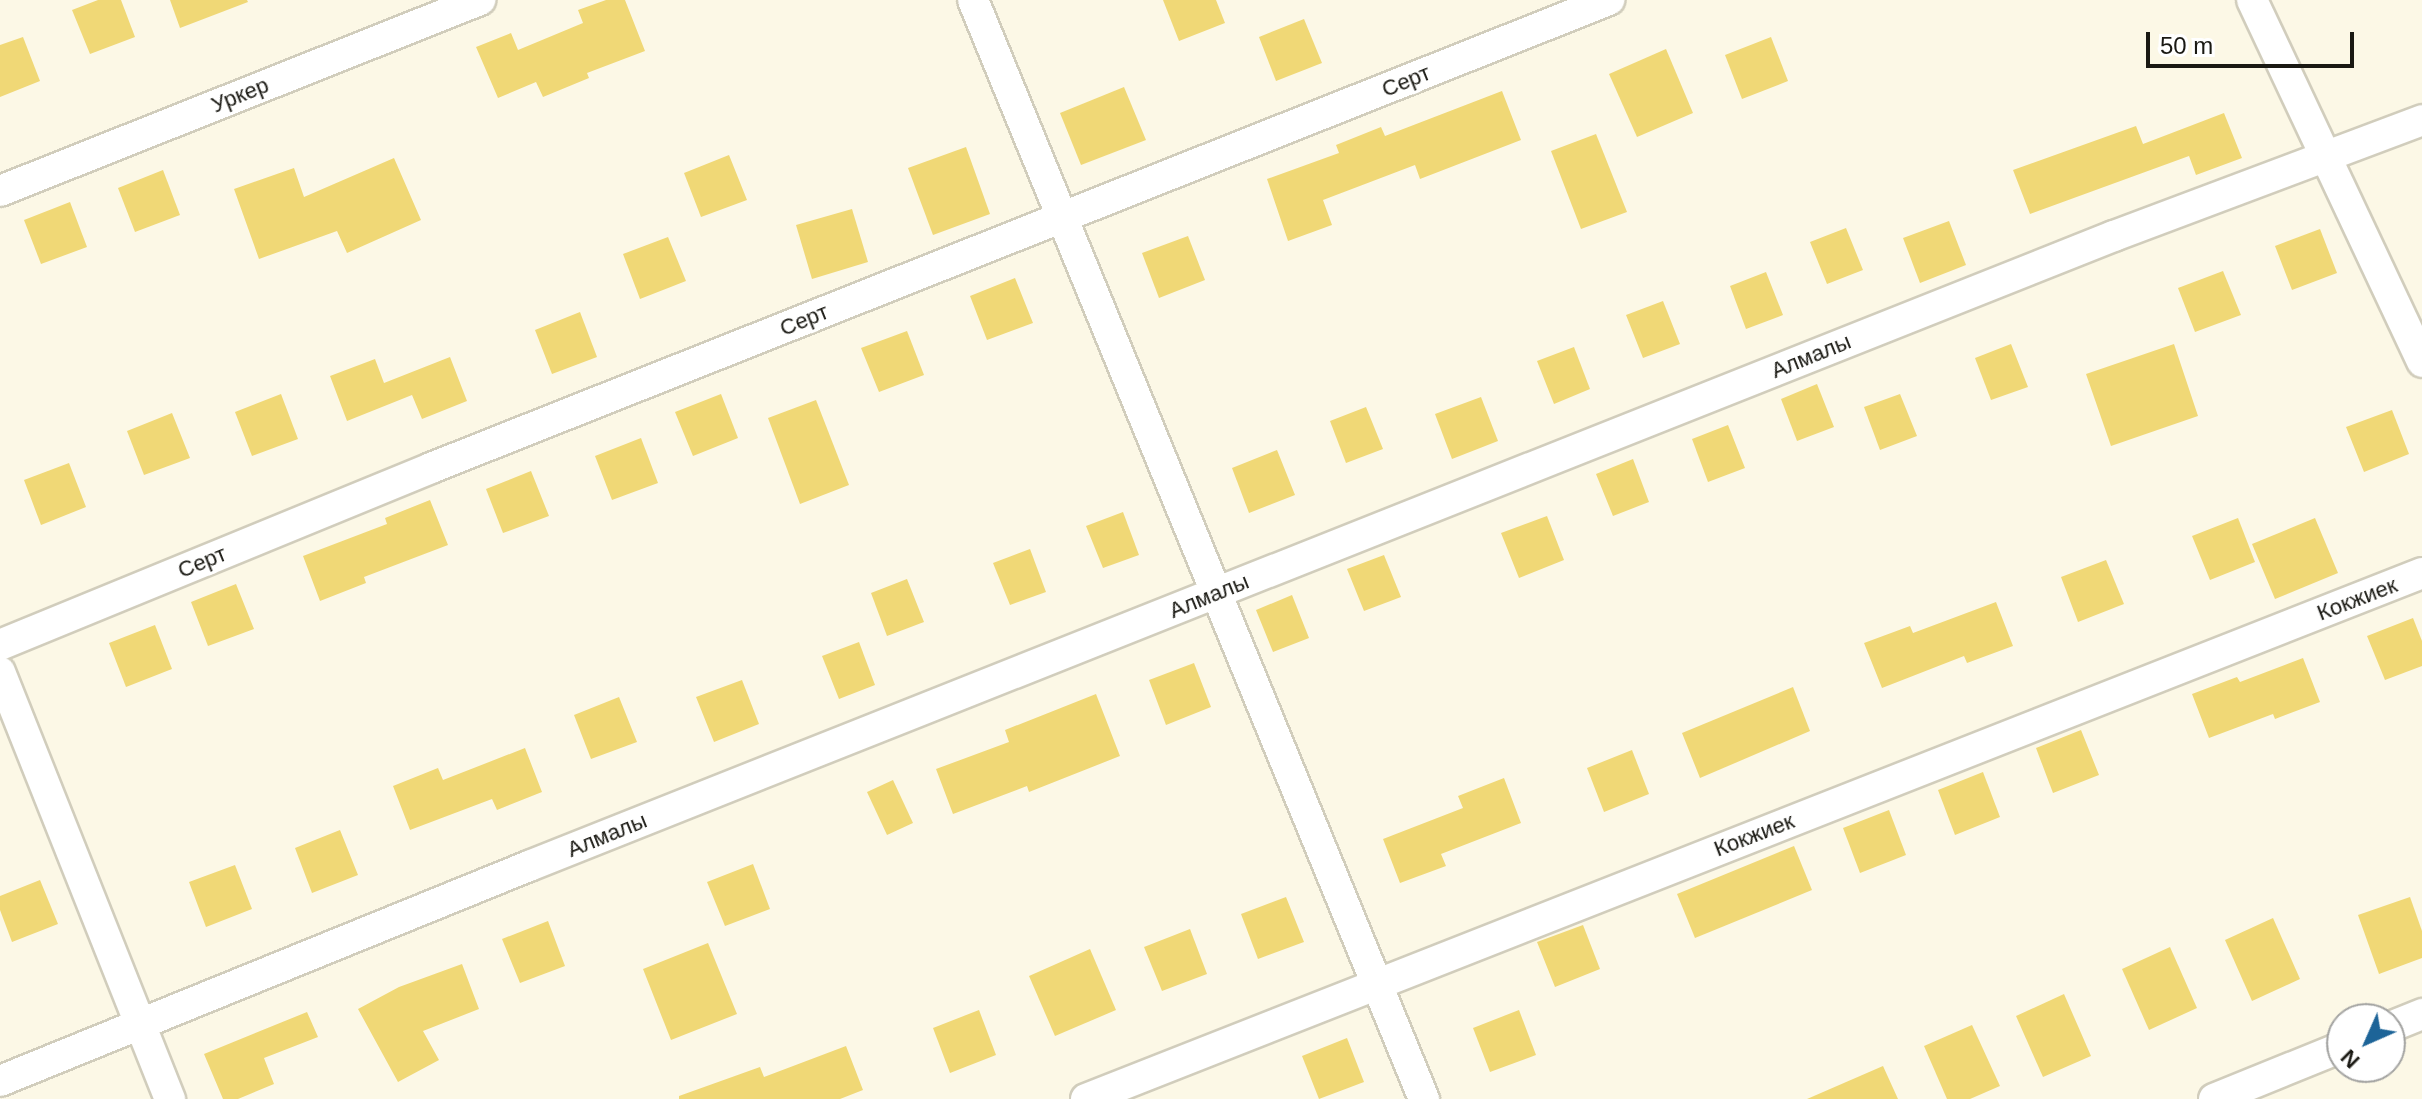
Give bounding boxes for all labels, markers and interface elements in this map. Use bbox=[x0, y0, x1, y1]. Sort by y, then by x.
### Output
scale bar bbox=[2150, 16, 2358, 66]
text: 50 m bbox=[2160, 32, 2213, 59]
street label: Серт bbox=[1378, 59, 1434, 103]
street label: Уркер bbox=[207, 72, 273, 118]
street label: Серт bbox=[776, 298, 832, 342]
street label: Алмалы bbox=[1767, 328, 1855, 384]
street label: Серт bbox=[174, 540, 230, 584]
street label: Алмалы bbox=[1165, 568, 1253, 624]
street label: Кокжиек bbox=[2313, 572, 2401, 626]
street label: Алмалы bbox=[563, 807, 651, 863]
street label: Кокжиек bbox=[1710, 808, 1798, 862]
north arrow bbox=[2326, 1003, 2406, 1083]
text: N bbox=[2336, 1044, 2365, 1073]

